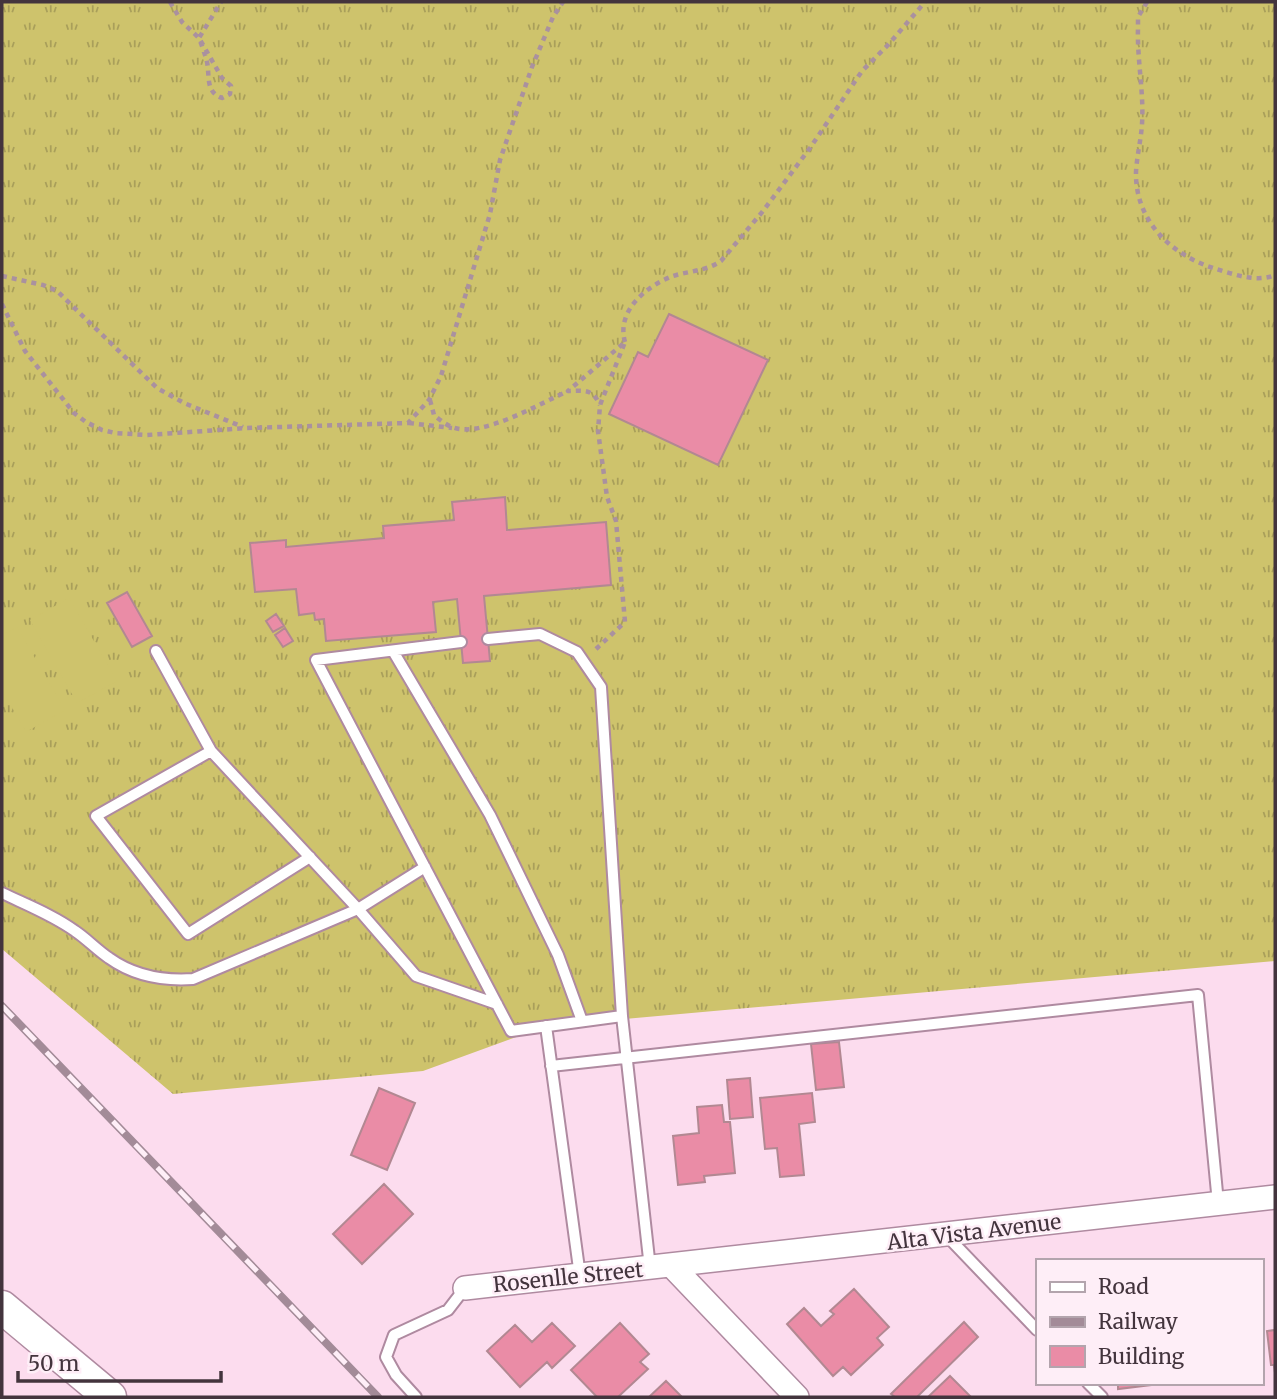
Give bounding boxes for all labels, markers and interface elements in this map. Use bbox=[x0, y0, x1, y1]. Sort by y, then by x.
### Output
street label: Alta Vista Avenue bbox=[884, 1208, 1063, 1256]
street label: Rosenlle Street bbox=[492, 1256, 644, 1298]
legend bbox=[1036, 1259, 1263, 1385]
text: Road bbox=[1098, 1273, 1149, 1300]
text: Railway bbox=[1098, 1308, 1179, 1335]
scale bar bbox=[18, 1340, 220, 1384]
text: Building bbox=[1098, 1343, 1185, 1370]
text: 50 m bbox=[28, 1350, 79, 1377]

